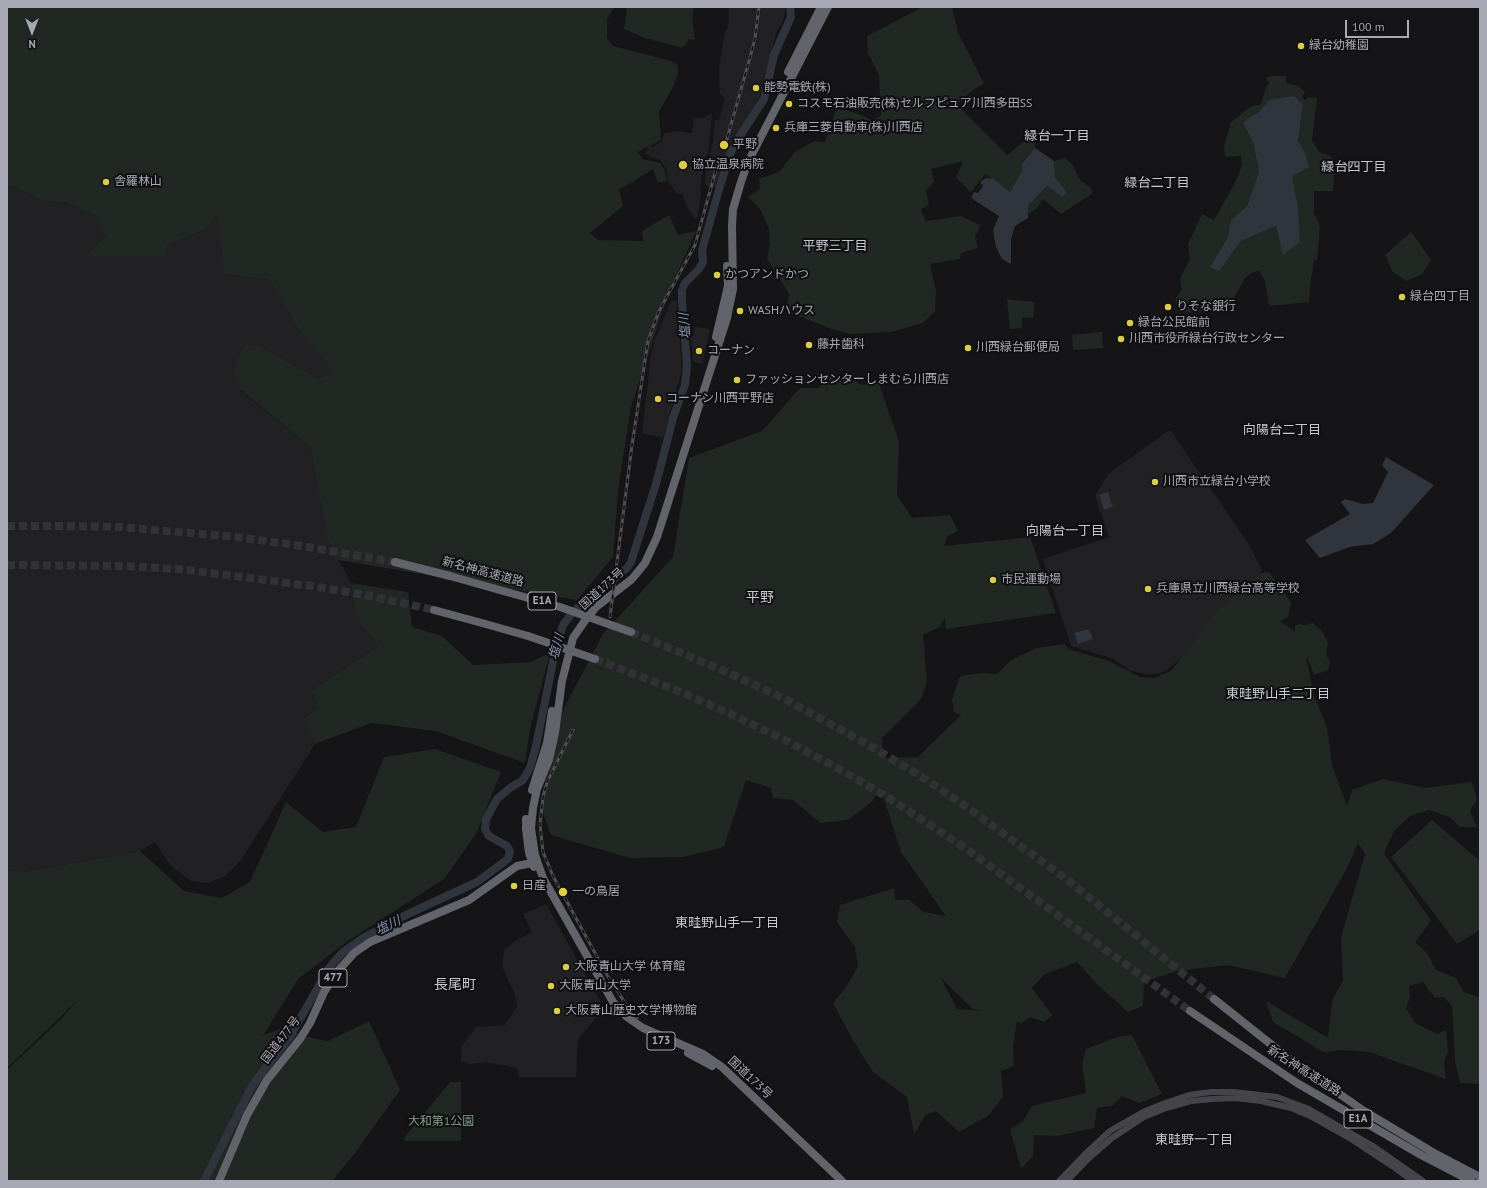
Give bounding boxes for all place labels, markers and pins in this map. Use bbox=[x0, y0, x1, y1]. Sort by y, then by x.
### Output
place label: 緑台幼稚園 bbox=[1309, 39, 1369, 53]
marker: 緑台幼稚園 bbox=[1296, 41, 1306, 51]
place label: 能勢電鉄(株) bbox=[764, 81, 831, 95]
marker: 能勢電鉄(株) bbox=[751, 83, 761, 93]
place label: コスモ石油販売(株)セルフピュア川西多田SS bbox=[797, 97, 1032, 111]
marker: コスモ石油販売(株)セルフピュア川西多田SS bbox=[784, 99, 794, 109]
place label: 兵庫三菱自動車(株)川西店 bbox=[784, 121, 923, 135]
marker: 兵庫三菱自動車(株)川西店 bbox=[771, 123, 781, 133]
place label: 平野 bbox=[733, 138, 757, 152]
marker: 平野 bbox=[718, 139, 730, 151]
place label: 協立温泉病院 bbox=[692, 158, 764, 172]
marker: 協立温泉病院 bbox=[677, 159, 689, 171]
place label: 舎羅林山 bbox=[114, 175, 162, 189]
marker: 舎羅林山 bbox=[101, 177, 111, 187]
place label: かつアンドかつ bbox=[725, 268, 809, 282]
marker: かつアンドかつ bbox=[712, 270, 722, 280]
place label: 緑台四丁目 bbox=[1410, 290, 1470, 304]
marker: 緑台四丁目 bbox=[1397, 292, 1407, 302]
place label: りそな銀行 bbox=[1176, 300, 1236, 314]
marker: りそな銀行 bbox=[1163, 302, 1173, 312]
place label: WASHハウス bbox=[748, 304, 815, 318]
marker: WASHハウス bbox=[735, 306, 745, 316]
place label: 緑台公民館前 bbox=[1138, 316, 1210, 330]
marker: 緑台公民館前 bbox=[1125, 318, 1135, 328]
place label: 川西市役所緑台行政センター bbox=[1129, 332, 1285, 346]
marker: 川西市役所緑台行政センター bbox=[1116, 334, 1126, 344]
place label: 藤井歯科 bbox=[817, 338, 865, 352]
marker: 藤井歯科 bbox=[804, 340, 814, 350]
place label: 川西緑台郵便局 bbox=[976, 341, 1060, 355]
marker: 川西緑台郵便局 bbox=[963, 343, 973, 353]
place label: コーナン bbox=[707, 344, 755, 358]
marker: コーナン bbox=[694, 346, 704, 356]
place label: ファッションセンターしまむら川西店 bbox=[745, 373, 949, 387]
marker: ファッションセンターしまむら川西店 bbox=[732, 375, 742, 385]
place label: コーナン川西平野店 bbox=[666, 392, 774, 406]
marker: コーナン川西平野店 bbox=[653, 394, 663, 404]
place label: 川西市立緑台小学校 bbox=[1163, 475, 1271, 489]
marker: 川西市立緑台小学校 bbox=[1150, 477, 1160, 487]
place label: 市民運動場 bbox=[1001, 573, 1061, 587]
marker: 市民運動場 bbox=[988, 575, 998, 585]
place label: 兵庫県立川西緑台高等学校 bbox=[1156, 582, 1300, 596]
marker: 兵庫県立川西緑台高等学校 bbox=[1143, 584, 1153, 594]
place label: 日産 bbox=[522, 879, 546, 893]
marker: 日産 bbox=[509, 881, 519, 891]
place label: 一の鳥居 bbox=[572, 885, 620, 899]
marker: 一の鳥居 bbox=[557, 886, 569, 898]
place label: 大阪青山大学 体育館 bbox=[574, 960, 685, 974]
marker: 大阪青山大学 体育館 bbox=[561, 962, 571, 972]
place label: 大阪青山大学 bbox=[559, 979, 631, 993]
marker: 大阪青山大学 bbox=[546, 981, 556, 991]
place label: 大阪青山歴史文学博物館 bbox=[565, 1004, 697, 1018]
marker: 大阪青山歴史文学博物館 bbox=[552, 1006, 562, 1016]

